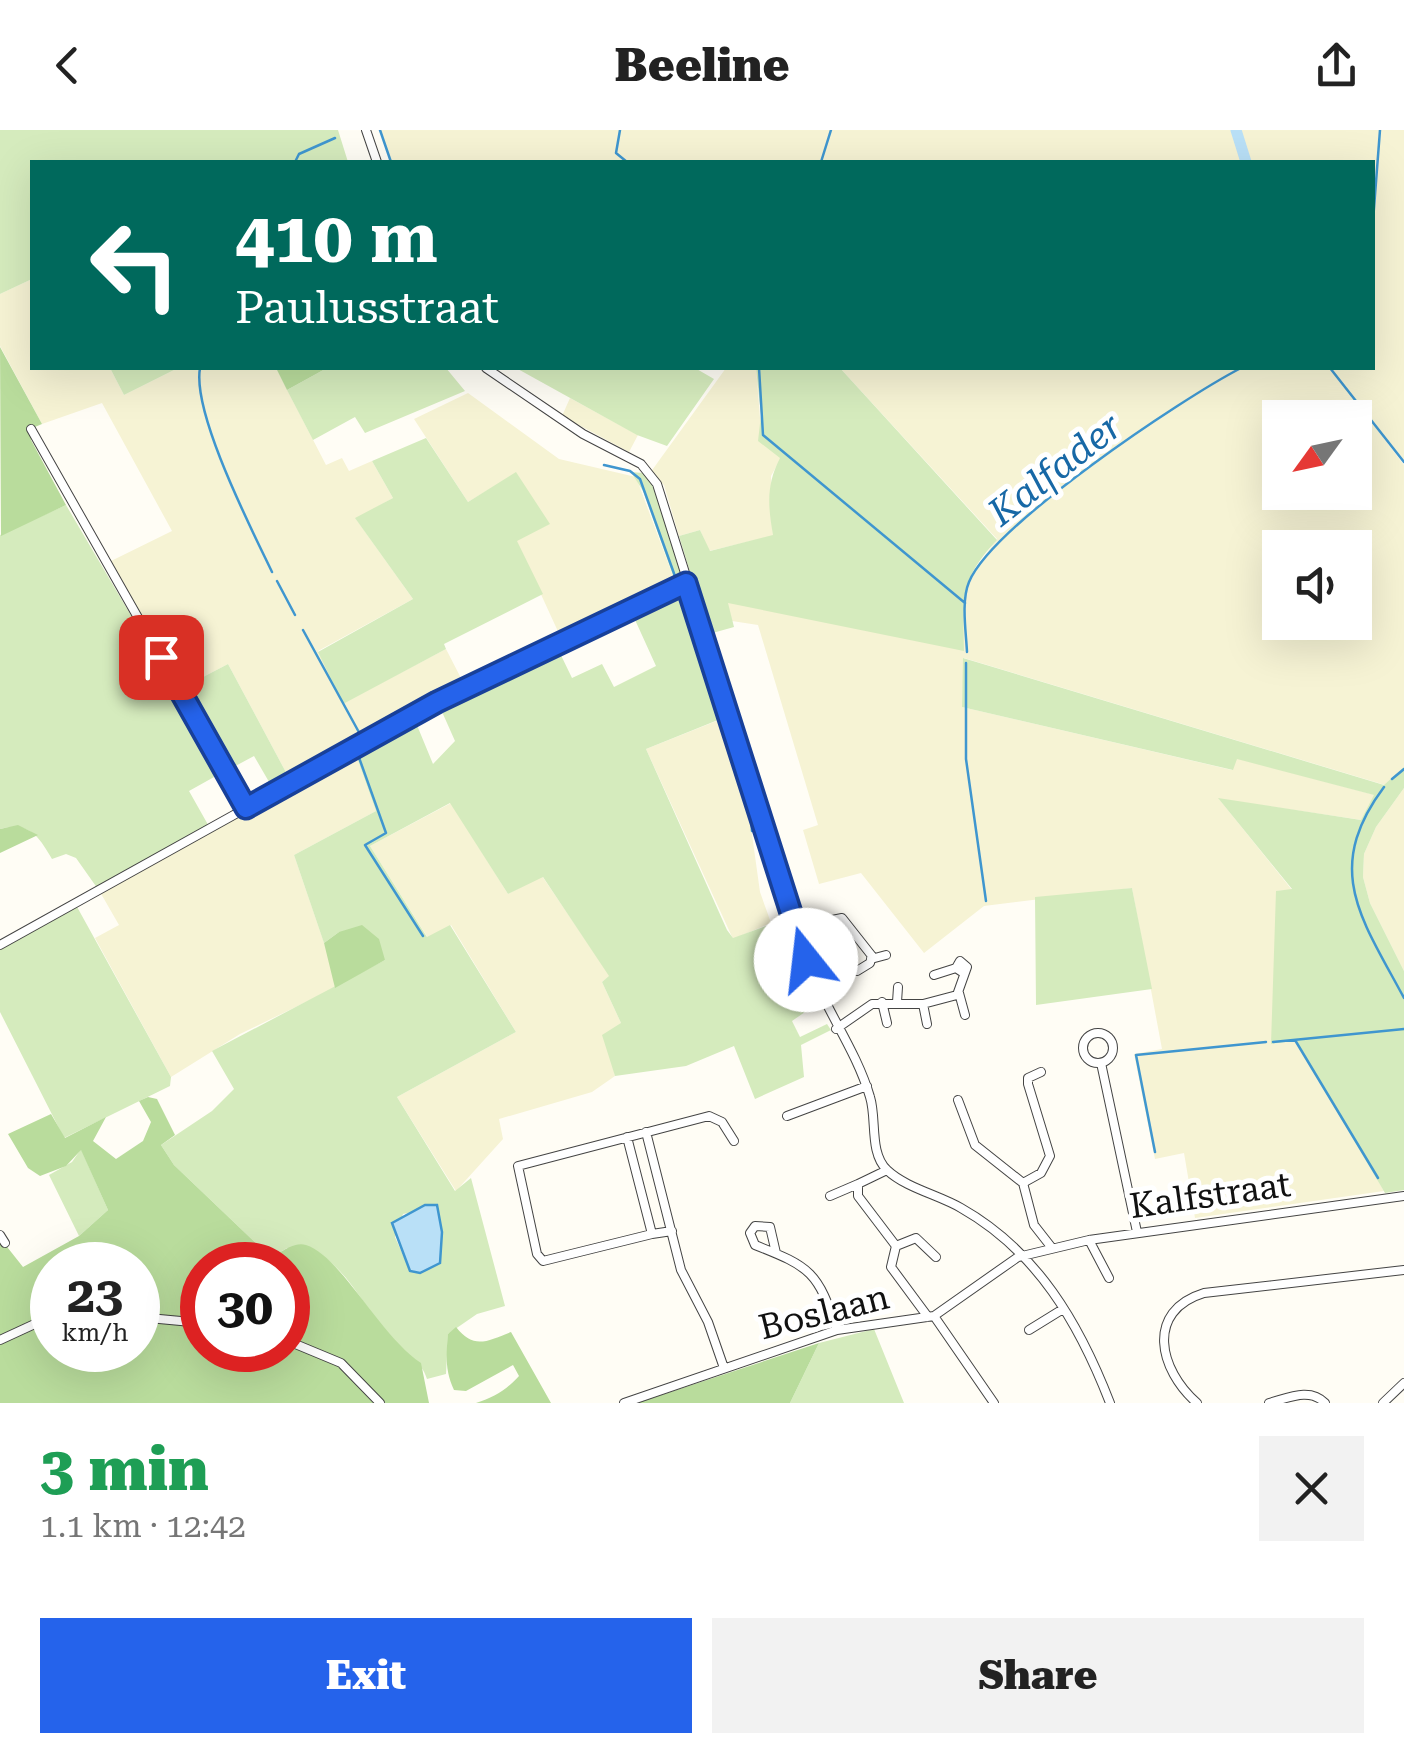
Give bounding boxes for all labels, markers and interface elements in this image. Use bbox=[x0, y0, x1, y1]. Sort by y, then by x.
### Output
icon: back bbox=[40, 38, 95, 93]
icon: share bbox=[1309, 38, 1364, 93]
text: Beeline bbox=[614, 39, 790, 92]
text: 410 m bbox=[235, 197, 438, 279]
icon: left bbox=[70, 200, 200, 330]
text: Paulusstraat bbox=[235, 281, 499, 334]
north arrow bbox=[1262, 400, 1372, 510]
map controls bbox=[1262, 400, 1372, 640]
water label: Kalfader bbox=[979, 403, 1130, 535]
button: sound bbox=[1262, 530, 1372, 640]
pin bbox=[119, 615, 204, 700]
icon: arrive bbox=[134, 630, 189, 685]
position arrow bbox=[754, 908, 858, 1012]
street label: Kalfstraat bbox=[1127, 1164, 1293, 1227]
speed limit sign: 30 bbox=[180, 1242, 310, 1372]
text: 23 bbox=[67, 1266, 123, 1324]
street label: Boslaan bbox=[755, 1277, 893, 1348]
text: km/h bbox=[62, 1318, 128, 1347]
text: 3 min bbox=[40, 1434, 209, 1505]
button: close bbox=[1259, 1436, 1364, 1541]
text: 1.1 km · 12:42 bbox=[40, 1507, 246, 1545]
button: Exit bbox=[40, 1618, 692, 1733]
button: Share bbox=[712, 1618, 1364, 1733]

